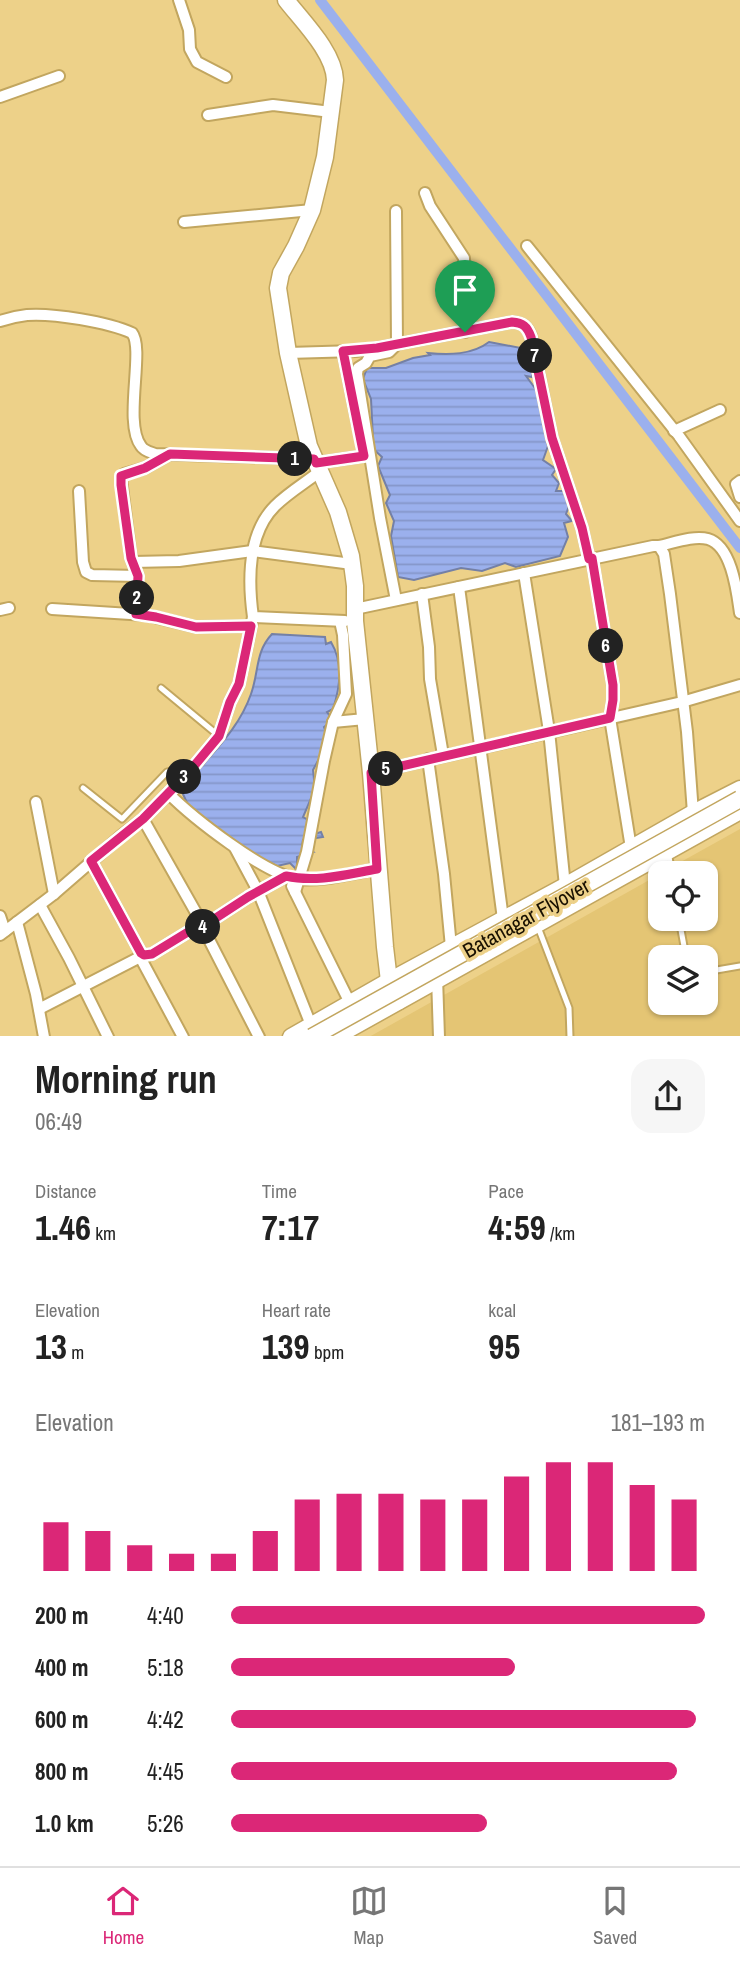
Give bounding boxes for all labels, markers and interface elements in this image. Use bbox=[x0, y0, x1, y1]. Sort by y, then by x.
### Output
pin bbox=[435, 260, 495, 332]
icon: arrive bbox=[446, 271, 484, 309]
pin: 7 bbox=[518, 338, 552, 374]
text: 7 bbox=[530, 342, 539, 368]
pin: 1 bbox=[278, 442, 312, 476]
text: 1 bbox=[290, 445, 299, 471]
pin: 2 bbox=[120, 580, 154, 616]
text: 2 bbox=[132, 584, 141, 610]
pin: 6 bbox=[588, 628, 624, 664]
text: 6 bbox=[601, 632, 610, 658]
pin: 5 bbox=[368, 752, 404, 786]
text: 5 bbox=[381, 755, 390, 781]
pin: 3 bbox=[166, 760, 202, 794]
text: 3 bbox=[179, 763, 188, 789]
map controls bbox=[648, 861, 718, 1015]
button: locate bbox=[648, 861, 718, 931]
street label: Batanagar Flyover bbox=[457, 871, 595, 965]
pin: 4 bbox=[186, 909, 220, 944]
text: 4 bbox=[198, 913, 207, 939]
button: layers bbox=[648, 945, 718, 1015]
text: Morning run bbox=[35, 1054, 217, 1105]
button: share bbox=[631, 1059, 705, 1133]
text: 06:49 bbox=[35, 1106, 82, 1137]
text: Distance bbox=[35, 1178, 96, 1204]
text: Time bbox=[262, 1178, 297, 1204]
text: Pace bbox=[488, 1178, 524, 1204]
text: 1.46 bbox=[35, 1204, 91, 1251]
text: 7:17 bbox=[262, 1204, 319, 1251]
text: 4:59 bbox=[488, 1204, 546, 1251]
text: km bbox=[91, 1220, 116, 1246]
text: /km bbox=[546, 1220, 575, 1246]
text: Elevation bbox=[35, 1297, 100, 1323]
text: Heart rate bbox=[262, 1297, 331, 1323]
text: kcal bbox=[488, 1297, 516, 1323]
text: 13 bbox=[35, 1323, 67, 1370]
text: 139 bbox=[262, 1323, 310, 1370]
text: 95 bbox=[488, 1323, 520, 1370]
text: m bbox=[67, 1339, 84, 1365]
text: bpm bbox=[310, 1339, 344, 1365]
text: Elevation bbox=[35, 1407, 114, 1438]
text: 181–193 m bbox=[611, 1407, 705, 1438]
text: 200 m bbox=[35, 1600, 88, 1631]
text: 4:40 bbox=[147, 1600, 184, 1631]
text: 400 m bbox=[35, 1652, 88, 1683]
text: 5:18 bbox=[147, 1652, 184, 1683]
text: 600 m bbox=[35, 1704, 88, 1735]
text: 4:42 bbox=[147, 1704, 184, 1735]
text: 800 m bbox=[35, 1756, 88, 1787]
text: 4:45 bbox=[147, 1756, 184, 1787]
text: 1.0 km bbox=[35, 1808, 94, 1839]
text: 5:26 bbox=[147, 1808, 184, 1839]
tab: Home bbox=[103, 1882, 144, 1950]
tab: Map bbox=[350, 1882, 388, 1950]
tab: Saved bbox=[593, 1882, 637, 1950]

